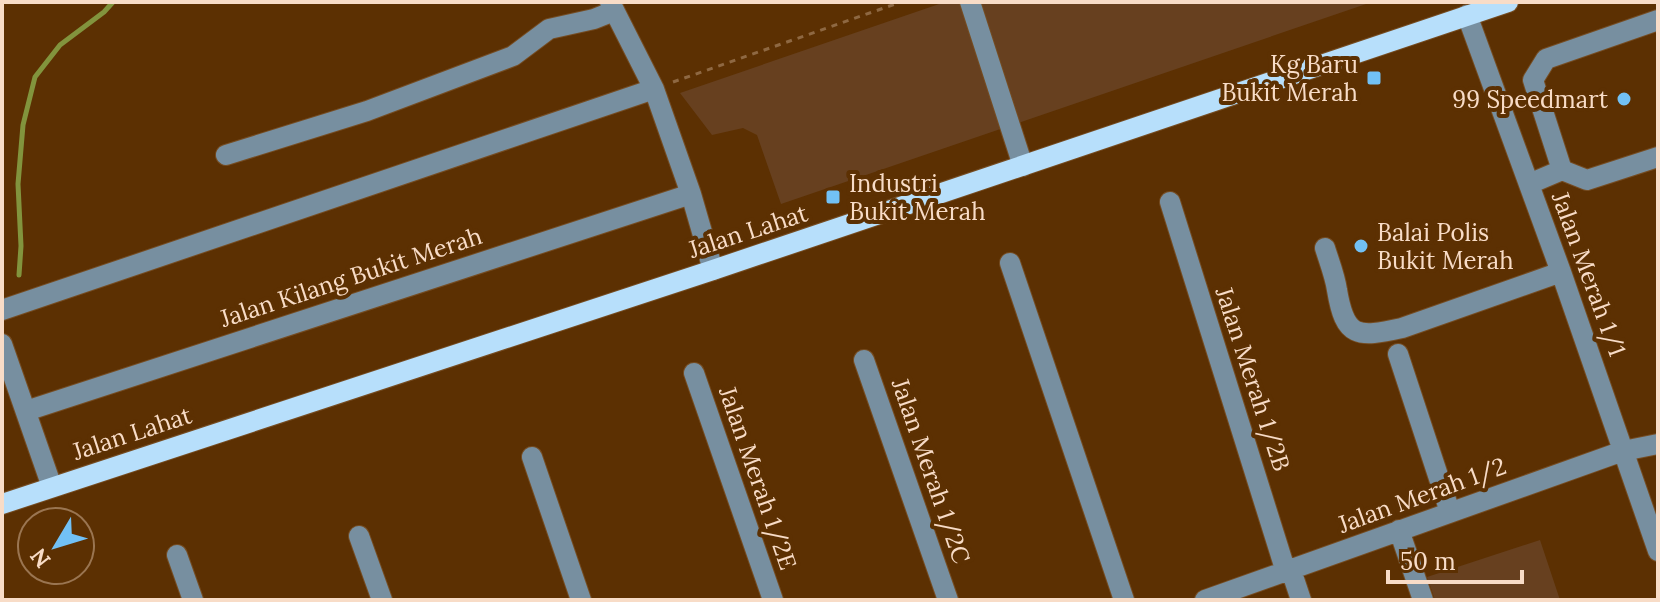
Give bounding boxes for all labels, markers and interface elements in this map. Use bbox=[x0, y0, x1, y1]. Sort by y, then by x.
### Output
place label: Kg Baru Bukit Merah bbox=[1221, 49, 1358, 108]
marker: Kg Baru Bukit Merah bbox=[1365, 69, 1383, 87]
place label: 99 Speedmart bbox=[1452, 84, 1609, 115]
marker: 99 Speedmart bbox=[1615, 90, 1633, 108]
place label: Industri Bukit Merah bbox=[849, 168, 986, 227]
street label: Jalan Merah 1/1 bbox=[1545, 187, 1633, 360]
marker: Industri Bukit Merah bbox=[824, 188, 842, 206]
street label: Jalan Lahat bbox=[684, 197, 812, 265]
place label: Balai Polis Bukit Merah bbox=[1377, 217, 1514, 276]
street label: Jalan Kilang Bukit Merah bbox=[215, 220, 486, 334]
marker: Balai Polis Bukit Merah bbox=[1352, 237, 1370, 255]
street label: Jalan Merah 1/2B bbox=[1208, 282, 1297, 475]
street label: Jalan Merah 1/2C bbox=[885, 374, 977, 568]
street label: Jalan Merah 1/2E bbox=[712, 381, 804, 574]
street label: Jalan Lahat bbox=[68, 399, 196, 467]
street label: Jalan Merah 1/2 bbox=[1333, 450, 1510, 540]
north arrow bbox=[16, 506, 96, 586]
scale bar bbox=[1388, 534, 1522, 584]
text: N bbox=[24, 543, 57, 574]
text: 50 m bbox=[1400, 546, 1456, 577]

